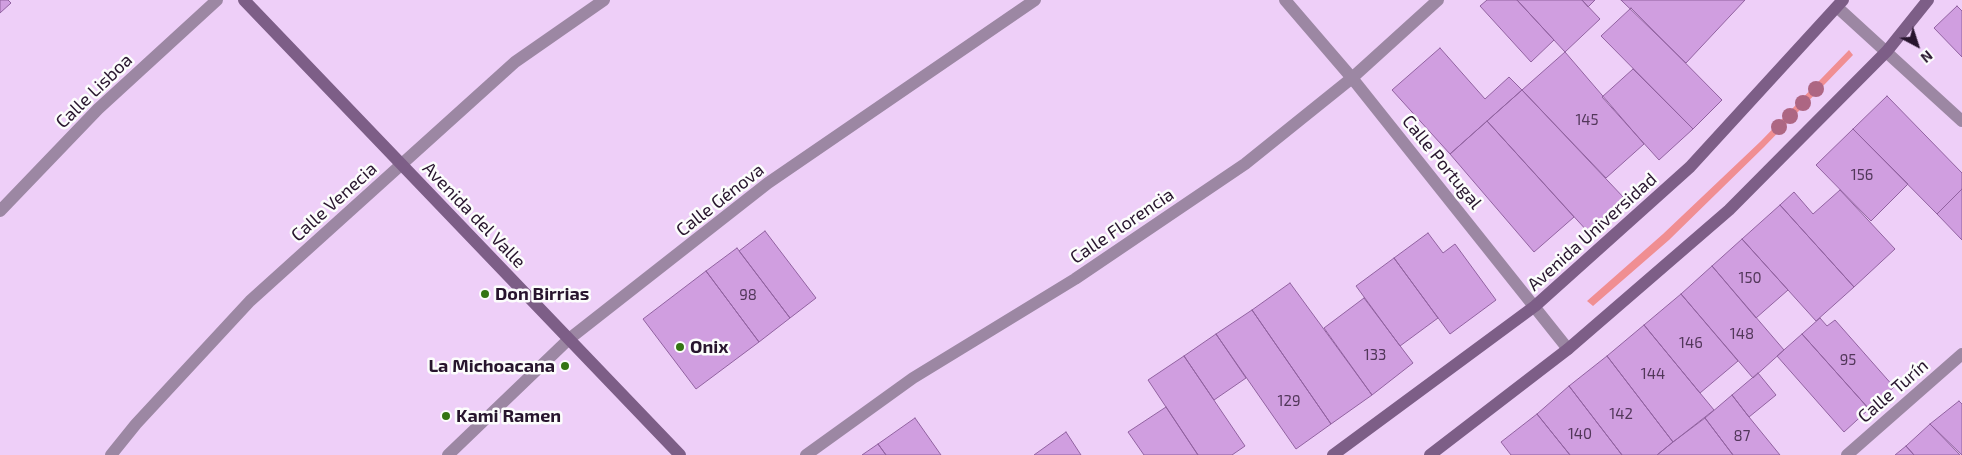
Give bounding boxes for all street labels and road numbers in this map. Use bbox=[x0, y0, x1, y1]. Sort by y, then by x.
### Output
street label: Calle Lisboa bbox=[51, 49, 137, 133]
street label: Calle Portugal bbox=[1397, 111, 1487, 213]
street label: Avenida del Valle bbox=[418, 157, 530, 273]
street label: Calle Venecia bbox=[287, 158, 381, 246]
street label: Calle Génova bbox=[672, 159, 768, 241]
street label: Avenida Universidad bbox=[1523, 168, 1661, 296]
street label: Calle Florencia bbox=[1066, 183, 1178, 269]
street label: Calle Turín bbox=[1854, 355, 1932, 427]

